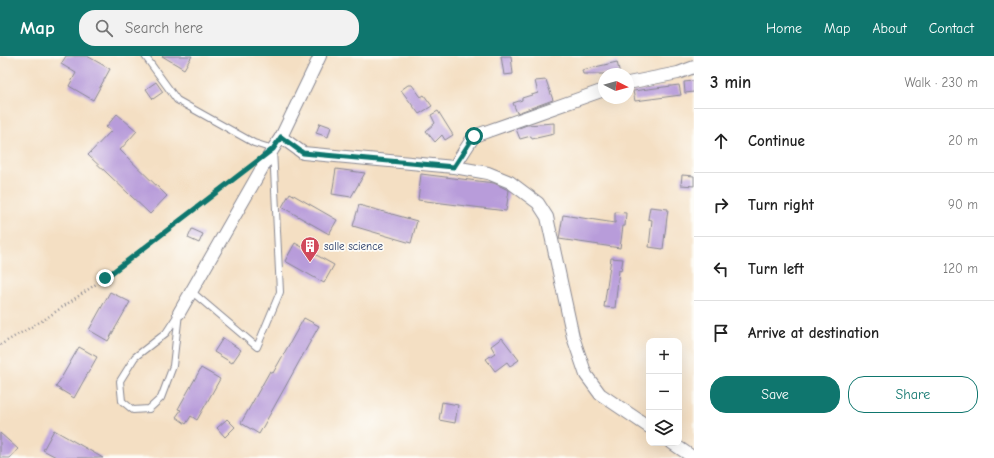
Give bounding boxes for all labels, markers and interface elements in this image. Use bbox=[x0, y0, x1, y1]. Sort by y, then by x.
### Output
search box bbox=[79, 10, 359, 46]
text: Map bbox=[20, 17, 55, 39]
icon: search bbox=[93, 17, 115, 39]
text: Search here bbox=[125, 19, 203, 37]
text: Home bbox=[766, 20, 802, 37]
text: Map bbox=[824, 20, 850, 37]
text: About bbox=[872, 20, 907, 37]
text: Contact bbox=[929, 20, 974, 37]
north arrow bbox=[598, 68, 634, 104]
text: 3 min bbox=[710, 73, 751, 92]
text: Walk · 230 m bbox=[904, 75, 978, 90]
route start bbox=[465, 127, 483, 145]
icon: ahead bbox=[710, 130, 732, 152]
text: Continue bbox=[748, 132, 805, 150]
text: 20 m bbox=[948, 133, 978, 148]
icon: right bbox=[710, 194, 732, 216]
text: Turn right bbox=[748, 196, 814, 214]
text: 90 m bbox=[948, 197, 978, 212]
building icon: salle science bbox=[299, 235, 321, 263]
place label: salle science bbox=[324, 240, 383, 253]
icon: left bbox=[710, 258, 732, 280]
text: Turn left bbox=[748, 260, 804, 278]
text: 120 m bbox=[943, 261, 978, 276]
route end bbox=[96, 269, 114, 287]
icon: arrive bbox=[710, 322, 732, 344]
text: Arrive at destination bbox=[748, 324, 879, 342]
map controls bbox=[646, 338, 682, 446]
button: + bbox=[646, 338, 682, 374]
button: − bbox=[646, 374, 682, 410]
button: Save bbox=[710, 376, 840, 413]
button: Share bbox=[848, 376, 978, 413]
button: layers bbox=[646, 410, 682, 446]

